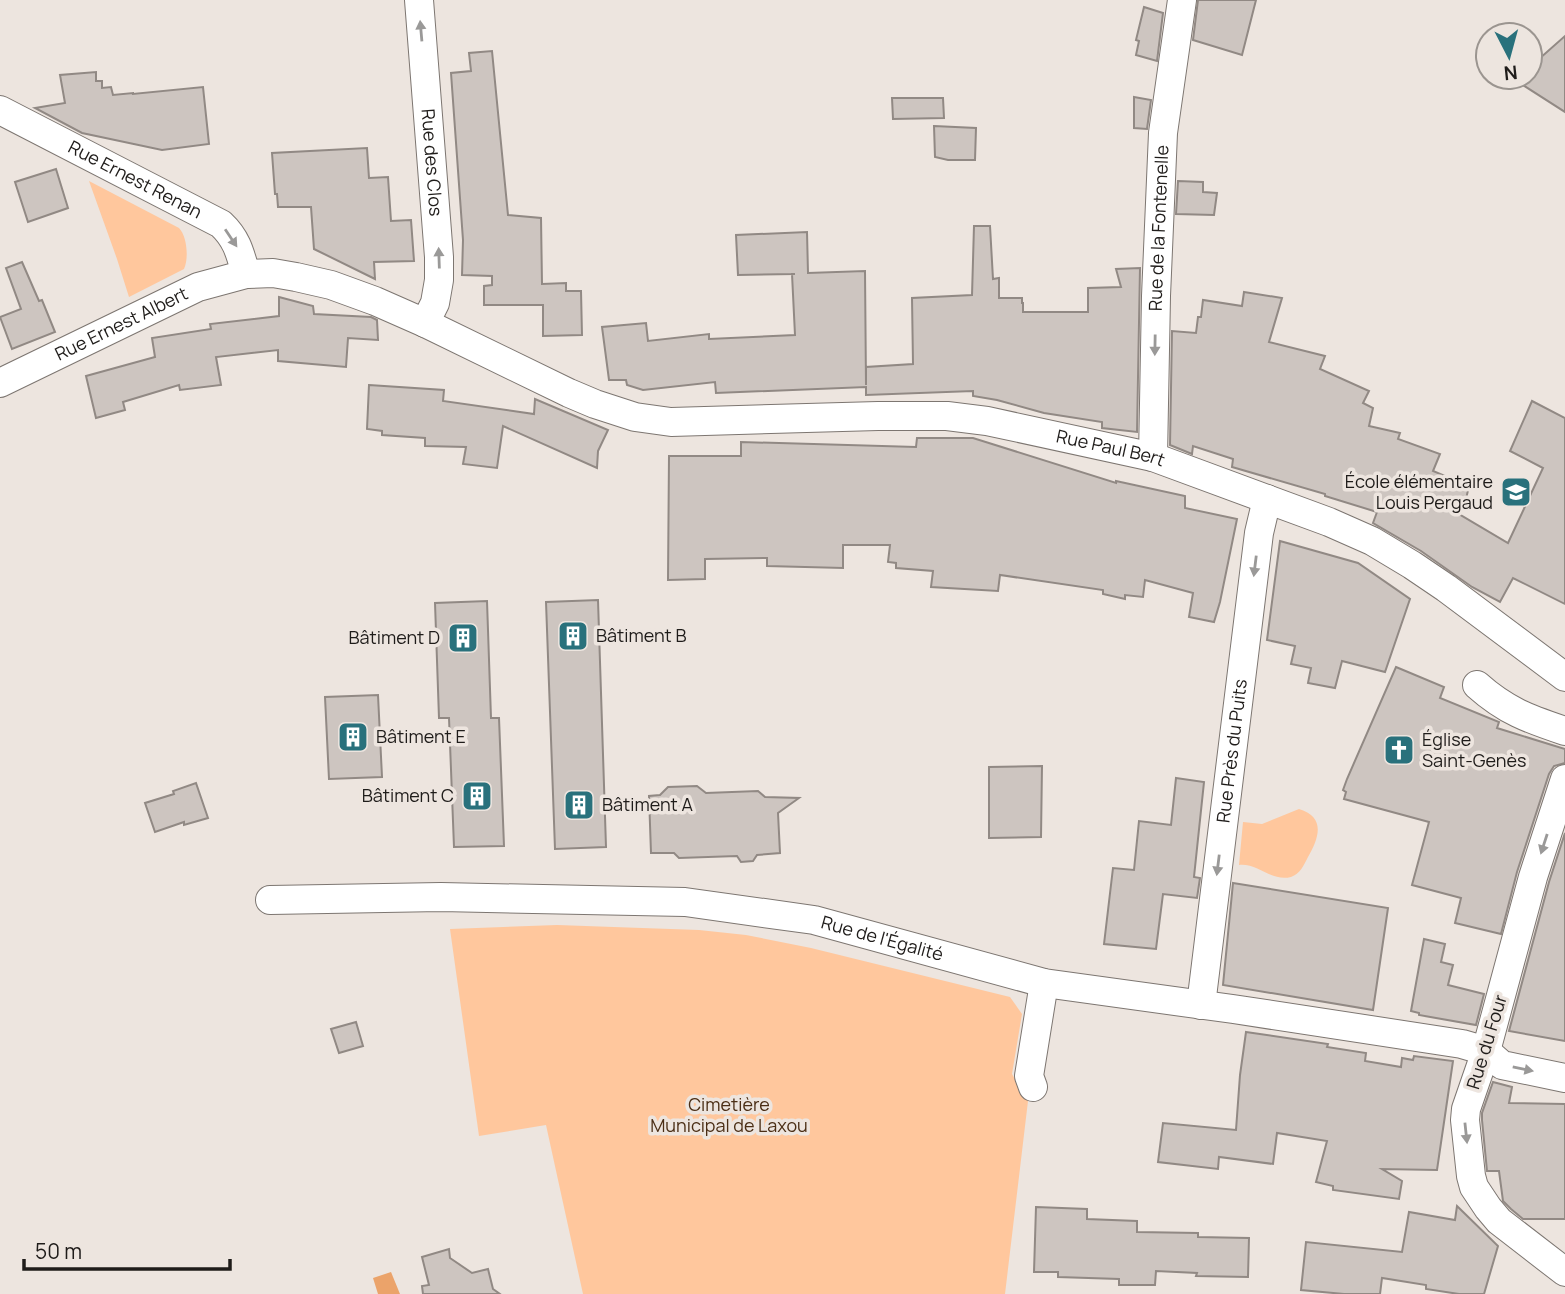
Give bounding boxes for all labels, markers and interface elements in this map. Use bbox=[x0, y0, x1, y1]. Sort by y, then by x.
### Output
one-way arrow bbox=[415, 20, 426, 42]
north arrow bbox=[1474, 21, 1544, 91]
text: N bbox=[1503, 59, 1519, 87]
street label: Rue des Clos bbox=[417, 108, 449, 217]
street label: Rue Ernest Renan bbox=[65, 134, 207, 223]
street label: Rue de la Fontenelle bbox=[1143, 144, 1173, 311]
one-way arrow bbox=[225, 228, 238, 248]
one-way arrow bbox=[433, 247, 444, 269]
street label: Rue Ernest Albert bbox=[51, 281, 191, 366]
one-way arrow bbox=[1150, 334, 1161, 356]
street label: Rue Paul Bert bbox=[1054, 423, 1169, 471]
place label: École élémentaire Louis Pergaud bbox=[1345, 469, 1493, 514]
school or university icon: École élémentaire Louis Pergaud bbox=[1499, 475, 1533, 509]
one-way arrow bbox=[1249, 556, 1260, 578]
building icon: Bâtiment B bbox=[556, 619, 590, 653]
building icon: Bâtiment D bbox=[446, 621, 480, 655]
place label: Bâtiment B bbox=[596, 623, 686, 647]
place label: Bâtiment D bbox=[349, 625, 440, 649]
street label: Rue Près du Puits bbox=[1211, 678, 1252, 824]
building icon: Bâtiment E bbox=[336, 720, 370, 754]
place label: Bâtiment E bbox=[376, 724, 466, 748]
place label: Église Saint-Genès bbox=[1422, 727, 1526, 772]
church icon: Église Saint-Genès bbox=[1382, 733, 1416, 767]
building icon: Bâtiment C bbox=[460, 779, 494, 813]
place label: Bâtiment C bbox=[362, 783, 454, 807]
building icon: Bâtiment A bbox=[562, 788, 596, 822]
place label: Bâtiment A bbox=[602, 792, 693, 816]
one-way arrow bbox=[1538, 834, 1549, 855]
one-way arrow bbox=[1213, 854, 1224, 876]
street label: Rue de l'Égalité bbox=[819, 910, 946, 966]
street label: Rue du Four bbox=[1460, 991, 1512, 1092]
one-way arrow bbox=[1512, 1064, 1534, 1075]
park label: Cimetière Municipal de Laxou bbox=[650, 1092, 808, 1137]
one-way arrow bbox=[1461, 1122, 1472, 1144]
scale bar bbox=[24, 1228, 231, 1272]
text: 50 m bbox=[35, 1237, 82, 1265]

